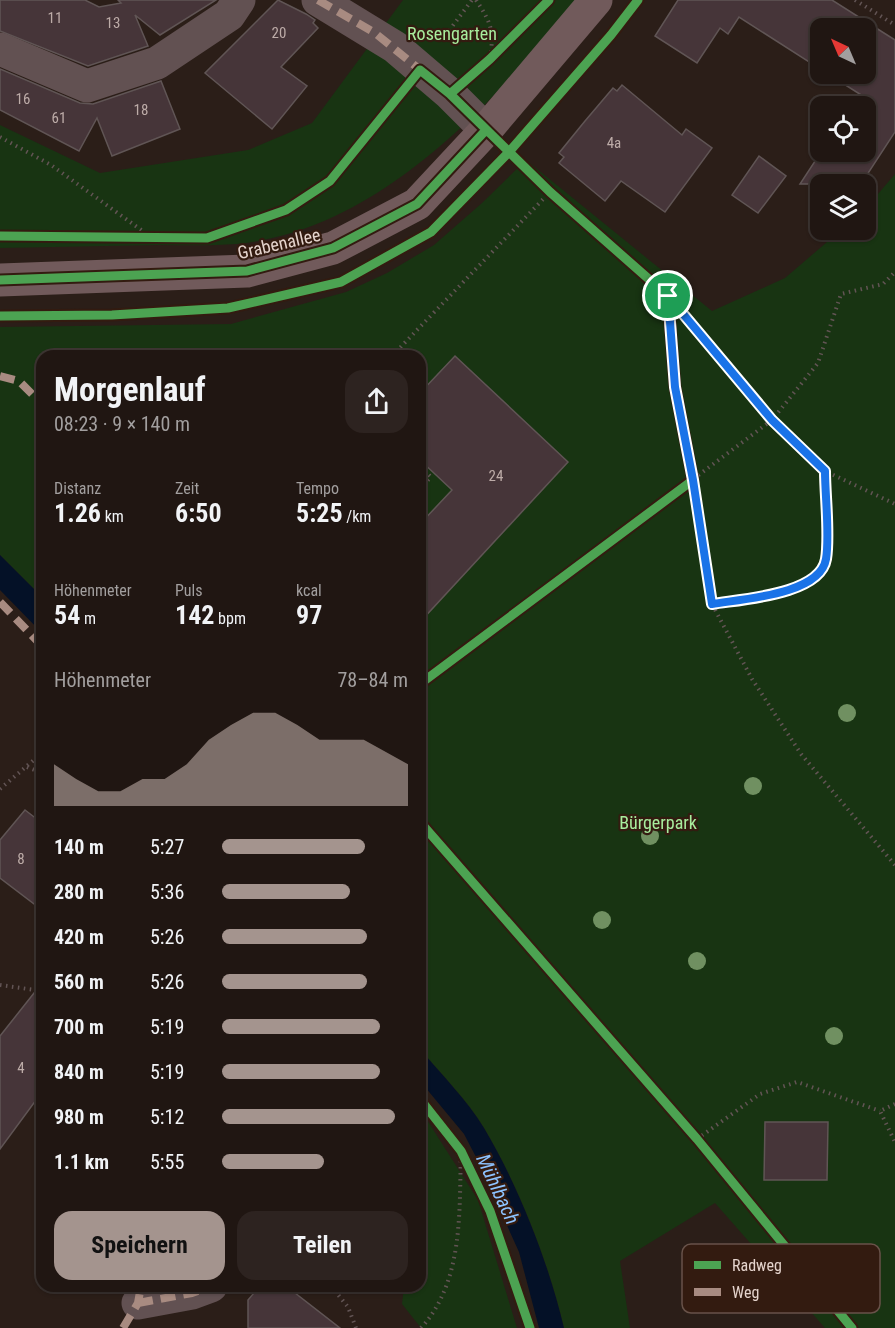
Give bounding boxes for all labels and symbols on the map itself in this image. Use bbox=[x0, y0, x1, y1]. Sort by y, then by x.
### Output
house number: 11 bbox=[48, 9, 62, 27]
house number: 13 bbox=[106, 14, 120, 32]
north arrow bbox=[810, 18, 876, 84]
park label: Rosengarten bbox=[407, 23, 497, 44]
house number: 20 bbox=[272, 24, 286, 42]
house number: 16 bbox=[16, 90, 30, 108]
house number: 18 bbox=[134, 101, 148, 119]
house number: 61 bbox=[52, 109, 66, 127]
house number: 4a bbox=[607, 134, 621, 152]
street label: Grabenallee bbox=[236, 224, 322, 263]
pin bbox=[642, 270, 693, 321]
house number: 24 bbox=[489, 467, 503, 485]
park label: Bürgerpark bbox=[619, 812, 697, 833]
house number: 8 bbox=[17, 850, 25, 868]
house number: 4 bbox=[17, 1059, 25, 1077]
water label: Mühlbach bbox=[471, 1150, 525, 1228]
legend bbox=[682, 1244, 880, 1313]
text: Radweg bbox=[732, 1256, 782, 1275]
text: Weg bbox=[732, 1283, 759, 1302]

